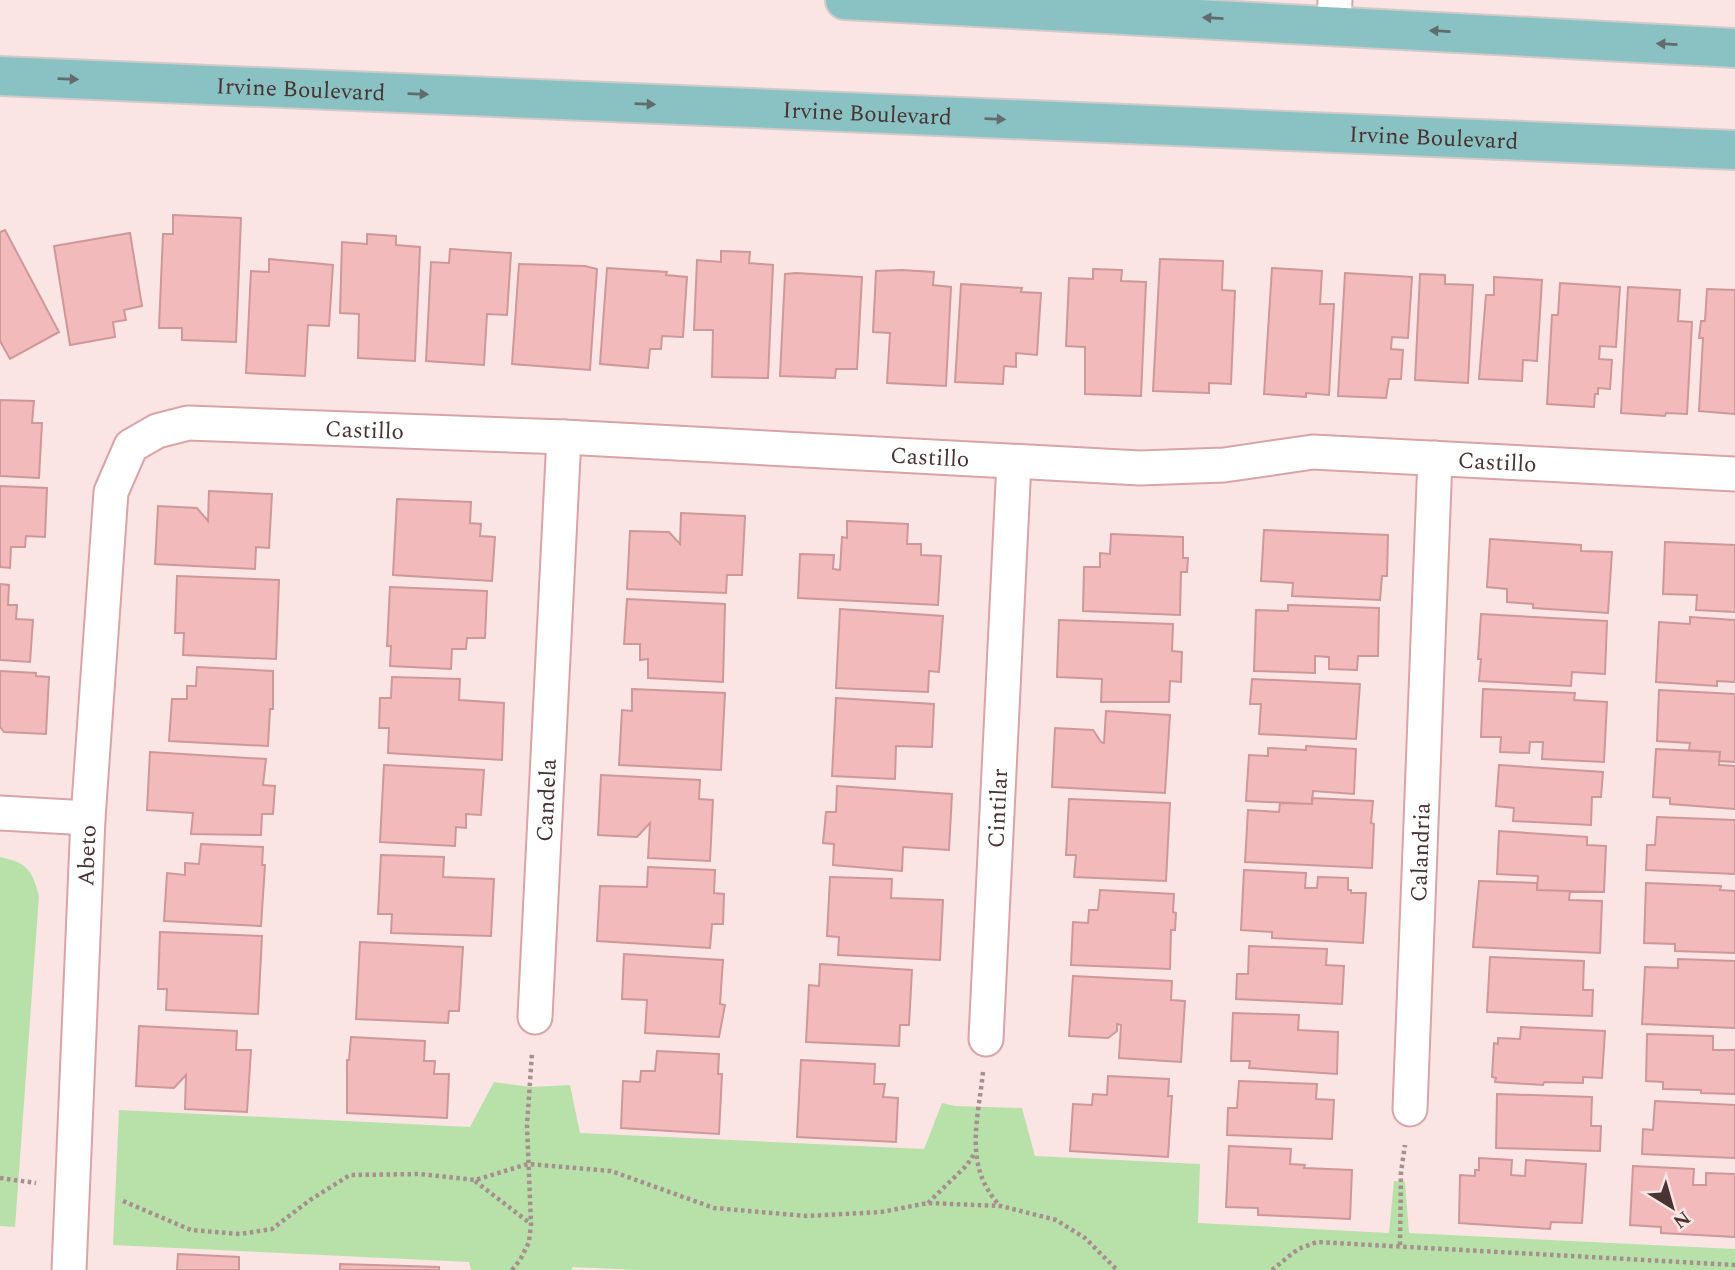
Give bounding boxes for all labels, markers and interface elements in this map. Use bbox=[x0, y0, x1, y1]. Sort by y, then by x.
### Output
one-way arrow bbox=[1201, 13, 1223, 24]
one-way arrow bbox=[1429, 25, 1451, 36]
one-way arrow bbox=[1656, 38, 1678, 49]
street label: Irvine Boulevard bbox=[215, 69, 386, 111]
one-way arrow bbox=[57, 73, 79, 84]
one-way arrow bbox=[407, 88, 429, 99]
street label: Irvine Boulevard bbox=[782, 93, 953, 136]
one-way arrow bbox=[634, 98, 656, 109]
one-way arrow bbox=[984, 113, 1006, 124]
street label: Irvine Boulevard bbox=[1348, 118, 1519, 160]
street label: Castillo bbox=[324, 412, 405, 450]
street label: Castillo bbox=[889, 439, 970, 478]
street label: Castillo bbox=[1457, 444, 1538, 483]
street label: Candela bbox=[528, 758, 567, 843]
street label: Cintilar bbox=[979, 768, 1018, 849]
street label: Calandria bbox=[1402, 802, 1441, 903]
street label: Abeto bbox=[69, 824, 107, 887]
north arrow bbox=[1637, 1172, 1707, 1242]
text: N bbox=[1666, 1203, 1696, 1236]

